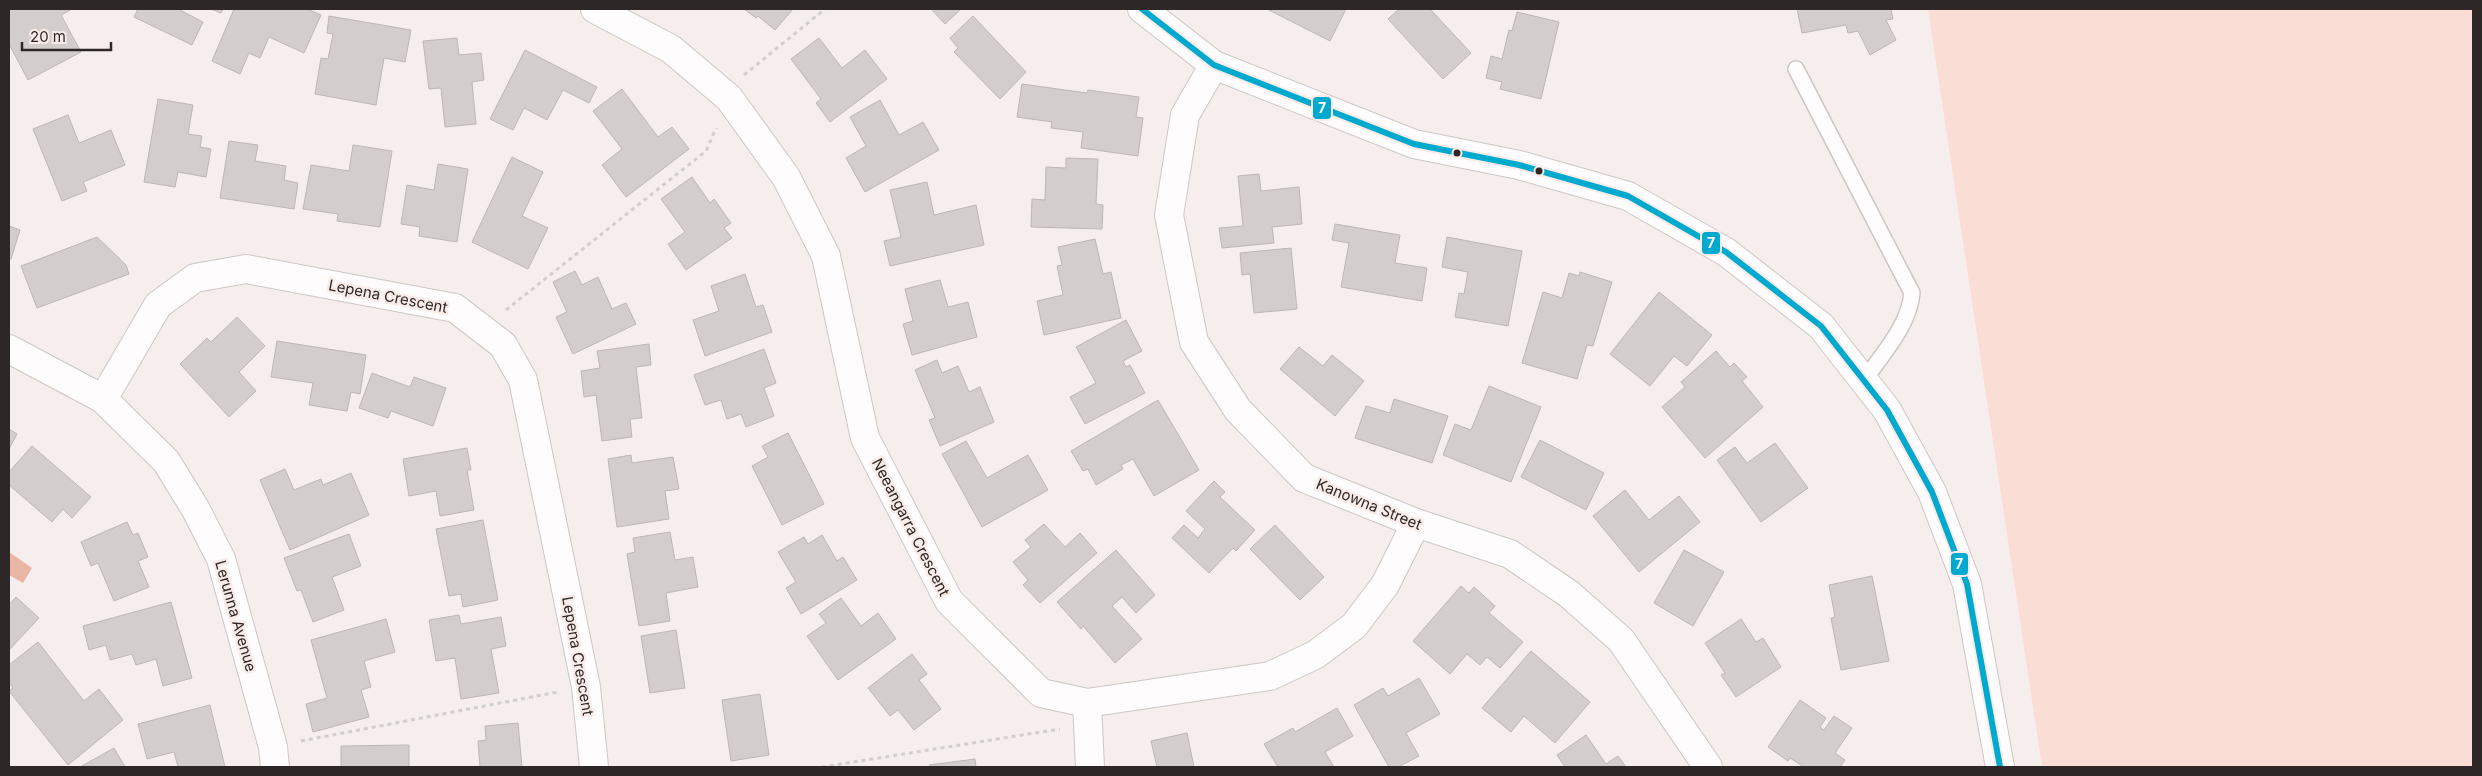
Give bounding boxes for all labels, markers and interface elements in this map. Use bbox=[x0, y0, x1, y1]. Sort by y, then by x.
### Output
scale bar bbox=[22, 20, 111, 52]
text: 20 m bbox=[30, 27, 66, 46]
line badge: 7 bbox=[1312, 96, 1332, 120]
text: 7 bbox=[1318, 99, 1326, 116]
unlabelled marker bbox=[1452, 148, 1462, 158]
unlabelled marker bbox=[1534, 166, 1544, 176]
line badge: 7 bbox=[1701, 231, 1721, 255]
text: 7 bbox=[1707, 234, 1715, 251]
street label: Lepena Crescent bbox=[327, 275, 449, 317]
street label: Neeangarra Crescent bbox=[868, 455, 954, 599]
street label: Kanowna Street bbox=[1313, 474, 1425, 534]
line badge: 7 bbox=[1950, 552, 1969, 576]
text: 7 bbox=[1955, 555, 1963, 572]
street label: Lerunna Avenue bbox=[211, 558, 261, 674]
street label: Lepena Crescent bbox=[558, 595, 598, 717]

